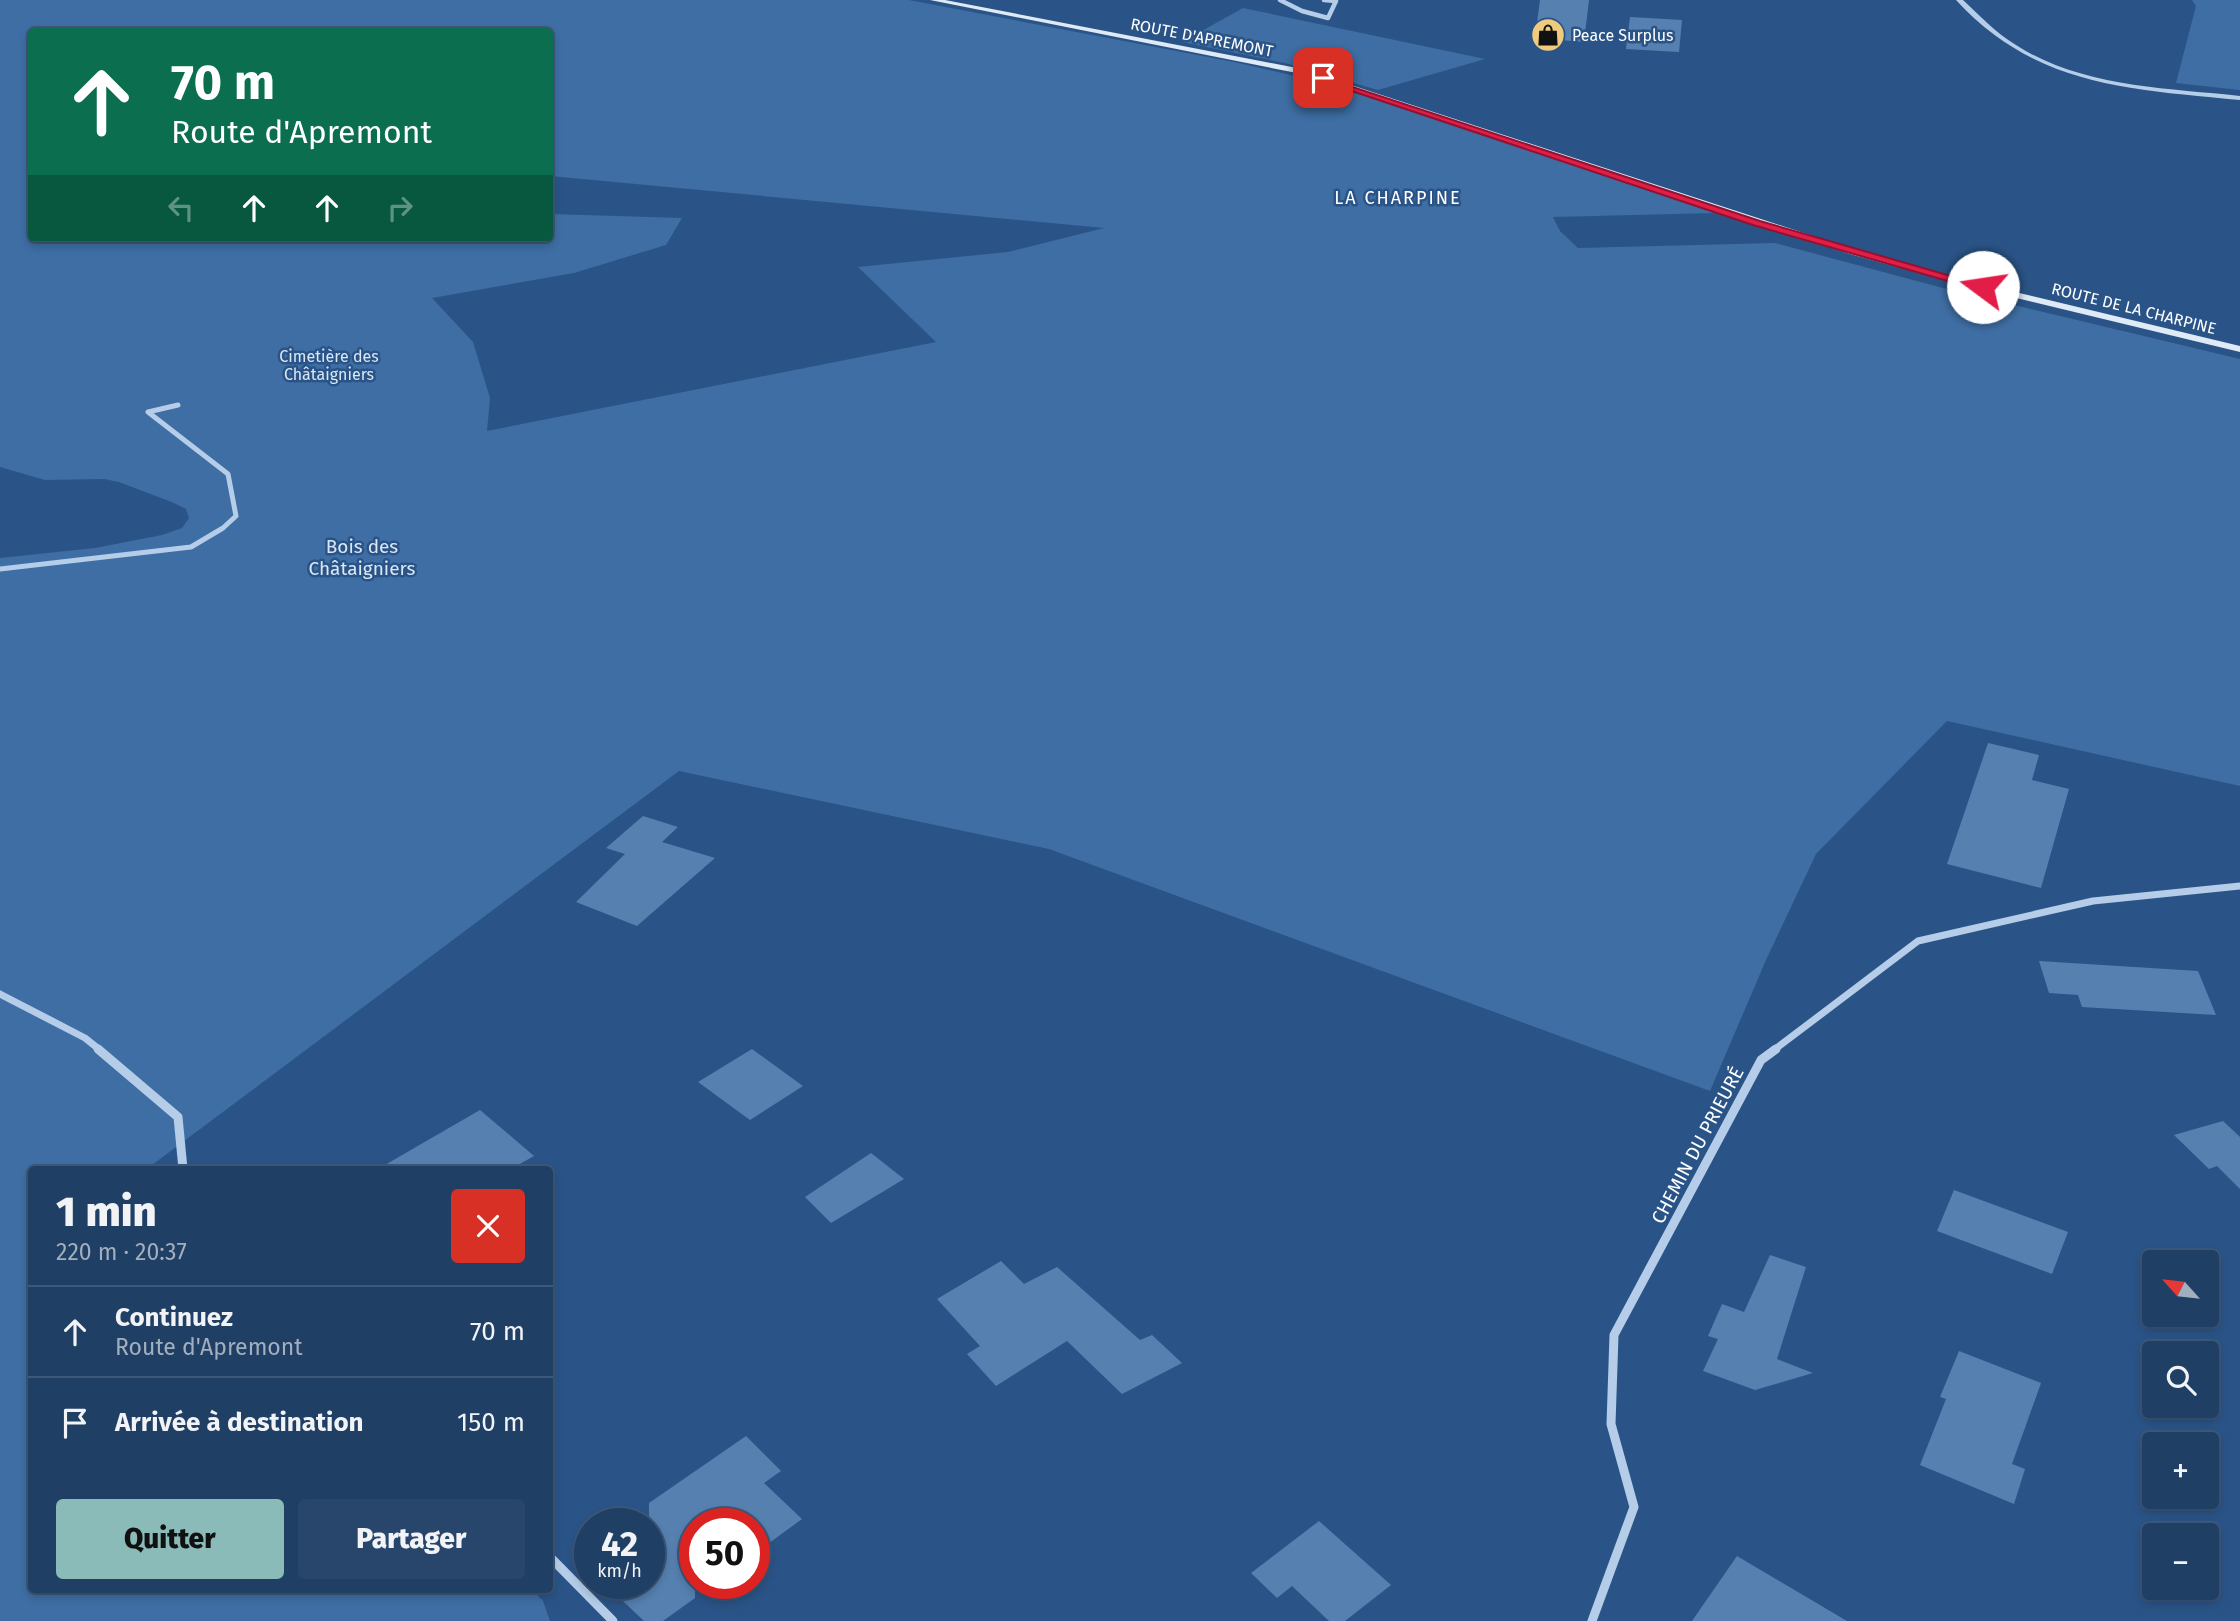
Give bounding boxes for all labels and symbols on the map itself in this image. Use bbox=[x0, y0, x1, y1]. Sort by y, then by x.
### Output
street label: ROUTE D'APREMONT bbox=[1129, 14, 1276, 61]
shop icon: Peace Surplus bbox=[1529, 16, 1567, 54]
place label: Peace Surplus bbox=[1572, 26, 1674, 45]
pin bbox=[1293, 48, 1353, 108]
district label: LA CHARPINE bbox=[1334, 187, 1462, 209]
position arrow bbox=[1946, 250, 2020, 324]
street label: ROUTE DE LA CHARPINE bbox=[2050, 279, 2218, 338]
park label: Cimetière des Châtaigniers bbox=[279, 347, 379, 384]
park label: Bois des Châtaigniers bbox=[309, 535, 416, 580]
street label: CHEMIN DU PRIEURÉ bbox=[1646, 1063, 1749, 1228]
north arrow bbox=[2142, 1250, 2219, 1326]
speed limit sign: 50 bbox=[679, 1508, 770, 1599]

